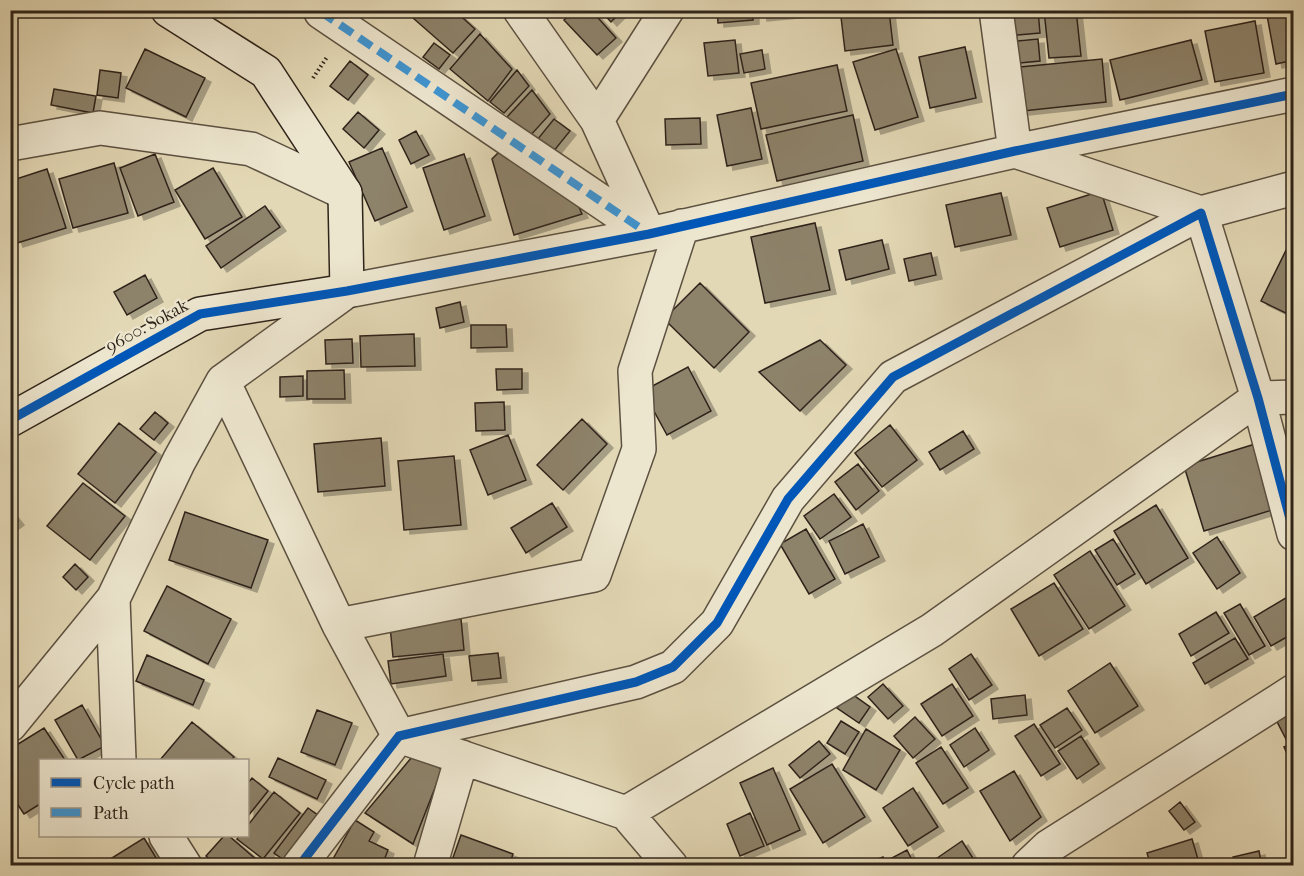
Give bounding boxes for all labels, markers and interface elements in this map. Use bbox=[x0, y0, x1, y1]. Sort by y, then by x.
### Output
street label: 9600. Sokak bbox=[102, 294, 193, 357]
legend bbox=[39, 759, 249, 837]
text: Cycle path bbox=[93, 773, 174, 794]
text: Path bbox=[93, 803, 129, 824]

